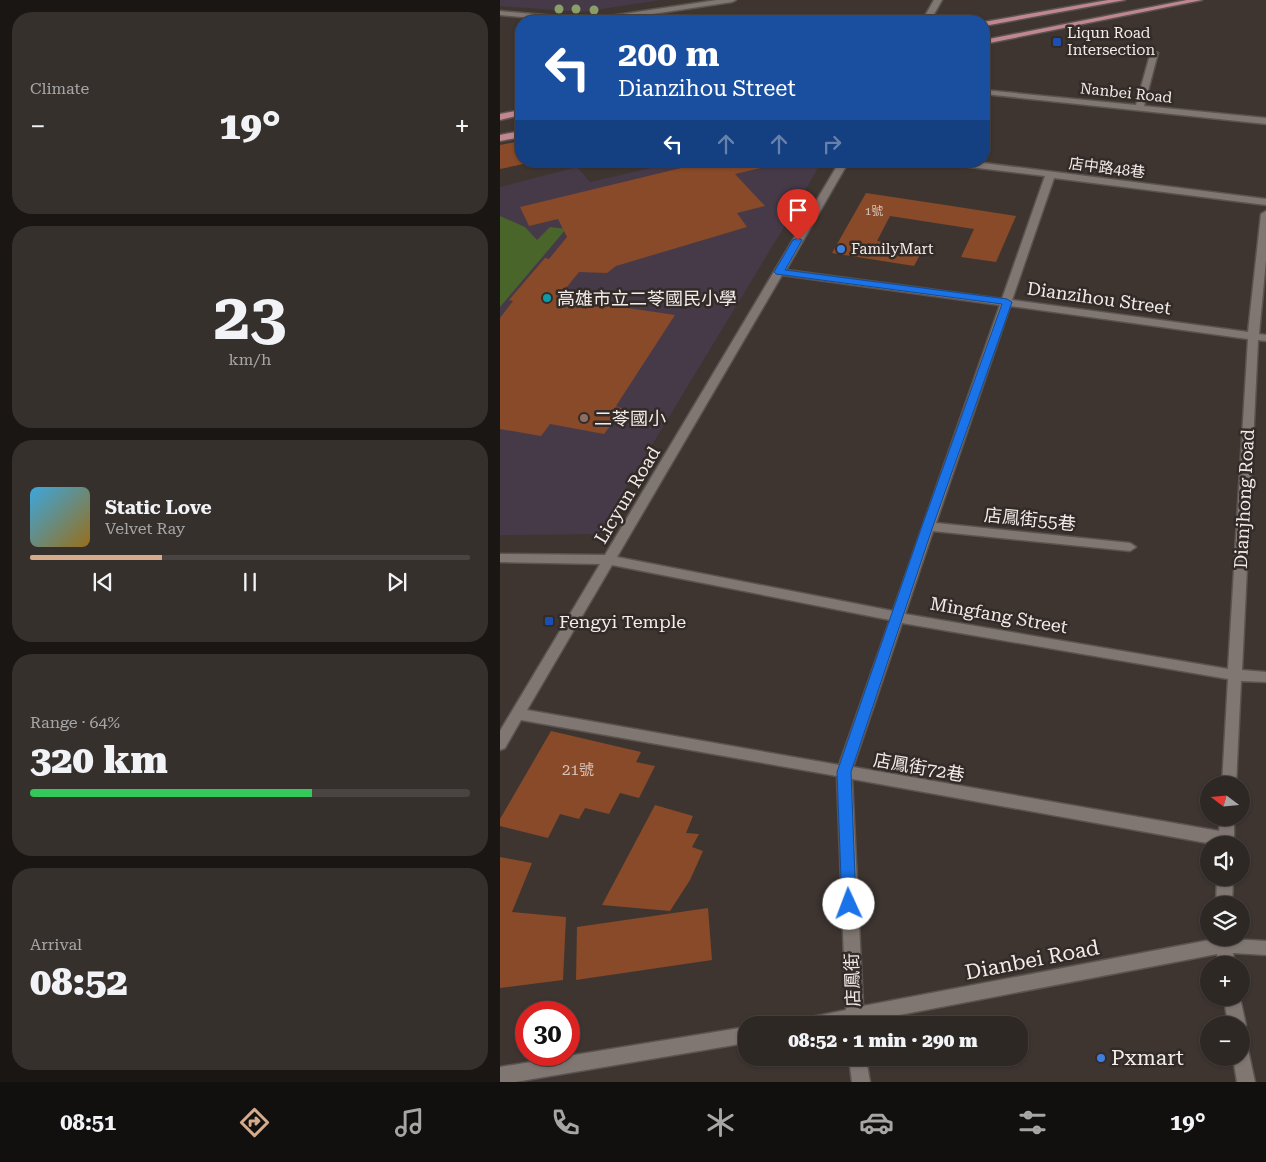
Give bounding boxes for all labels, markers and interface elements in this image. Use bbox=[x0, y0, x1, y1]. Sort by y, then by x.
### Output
place label: Liqun Road Intersection bbox=[1067, 24, 1155, 59]
text: 200 m bbox=[618, 34, 719, 75]
icon: left bbox=[535, 35, 600, 100]
marker: Liqun Road Intersection bbox=[1051, 36, 1063, 48]
text: Dianzihou Street bbox=[618, 76, 796, 101]
text: Climate bbox=[30, 79, 89, 98]
street label: Nanbei Road bbox=[1079, 79, 1173, 107]
text: 19° bbox=[219, 104, 281, 148]
text: − bbox=[30, 110, 46, 143]
text: + bbox=[454, 110, 470, 143]
icon: left bbox=[659, 130, 687, 158]
icon: ahead bbox=[712, 130, 740, 158]
icon: ahead bbox=[765, 130, 793, 158]
icon: right bbox=[818, 130, 846, 158]
street label: 店中路48巷 bbox=[1068, 154, 1146, 182]
pin bbox=[777, 189, 819, 240]
icon: arrive bbox=[784, 196, 812, 224]
house number: 1號 bbox=[865, 204, 883, 218]
place label: FamilyMart bbox=[851, 240, 934, 258]
marker: FamilyMart bbox=[835, 243, 847, 255]
street label: Dianzihou Street bbox=[1026, 277, 1173, 319]
text: 23 bbox=[214, 279, 286, 355]
place label: 高雄市立二苓國民小學 bbox=[557, 288, 737, 309]
marker: 高雄市立二苓國民小學 bbox=[541, 292, 553, 304]
text: km/h bbox=[229, 350, 271, 369]
place label: 二苓國小 bbox=[594, 408, 666, 429]
marker: 二苓國小 bbox=[578, 412, 590, 424]
street label: Dianjhong Road bbox=[1230, 428, 1258, 569]
street label: Licyun Road bbox=[590, 442, 664, 547]
text: Static Love bbox=[105, 496, 212, 519]
street label: 店鳳街55巷 bbox=[983, 504, 1077, 534]
text: Velvet Ray bbox=[105, 519, 185, 538]
icon: previous bbox=[89, 568, 117, 596]
icon: pause bbox=[236, 568, 264, 596]
icon: next bbox=[383, 568, 411, 596]
street label: Mingfang Street bbox=[929, 593, 1070, 637]
place label: Fengyi Temple bbox=[559, 611, 686, 632]
marker: Fengyi Temple bbox=[543, 615, 555, 627]
text: Range · 64% bbox=[30, 713, 120, 732]
text: 320 km bbox=[30, 738, 168, 782]
street label: 店鳳街72巷 bbox=[872, 749, 966, 785]
house number: 21號 bbox=[562, 761, 594, 779]
north arrow bbox=[1200, 776, 1250, 826]
map controls bbox=[1200, 776, 1250, 1066]
button: sound bbox=[1200, 836, 1250, 886]
position arrow bbox=[822, 877, 874, 929]
button: layers bbox=[1200, 896, 1250, 946]
text: Arrival bbox=[30, 935, 82, 954]
street label: Dianbei Road bbox=[963, 935, 1102, 985]
street label: 店鳳街 bbox=[841, 953, 863, 1007]
button: + bbox=[1200, 956, 1250, 1006]
text: 08:52 bbox=[30, 960, 128, 1004]
speed limit sign: 30 bbox=[515, 1001, 580, 1066]
button: − bbox=[1200, 1016, 1250, 1066]
text: 08:52 · 1 min · 290 m bbox=[788, 1029, 978, 1052]
place label: Pxmart bbox=[1111, 1046, 1184, 1070]
marker: Pxmart bbox=[1095, 1052, 1107, 1064]
icon: directions bbox=[237, 1105, 272, 1140]
icon: music bbox=[392, 1105, 427, 1140]
icon: phone bbox=[548, 1105, 583, 1140]
icon: climate bbox=[703, 1105, 738, 1140]
icon: car bbox=[859, 1105, 894, 1140]
icon: filters bbox=[1015, 1105, 1050, 1140]
text: 08:51 bbox=[60, 1110, 116, 1135]
text: 19° bbox=[1170, 1110, 1206, 1135]

